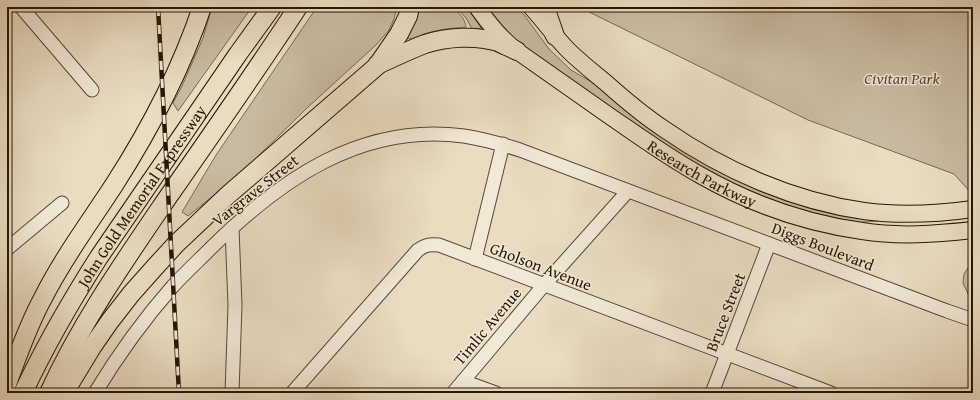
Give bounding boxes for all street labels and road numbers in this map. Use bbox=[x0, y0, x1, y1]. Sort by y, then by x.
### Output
street label: John Gold Memorial Expressway bbox=[70, 100, 212, 294]
street label: Research Parkway bbox=[643, 134, 760, 213]
street label: Vargrave Street bbox=[206, 148, 304, 232]
street label: Diggs Boulevard bbox=[768, 215, 878, 277]
street label: Gholson Avenue bbox=[487, 236, 595, 296]
street label: Bruce Street bbox=[699, 269, 751, 355]
street label: Timlic Avenue bbox=[447, 282, 527, 370]

